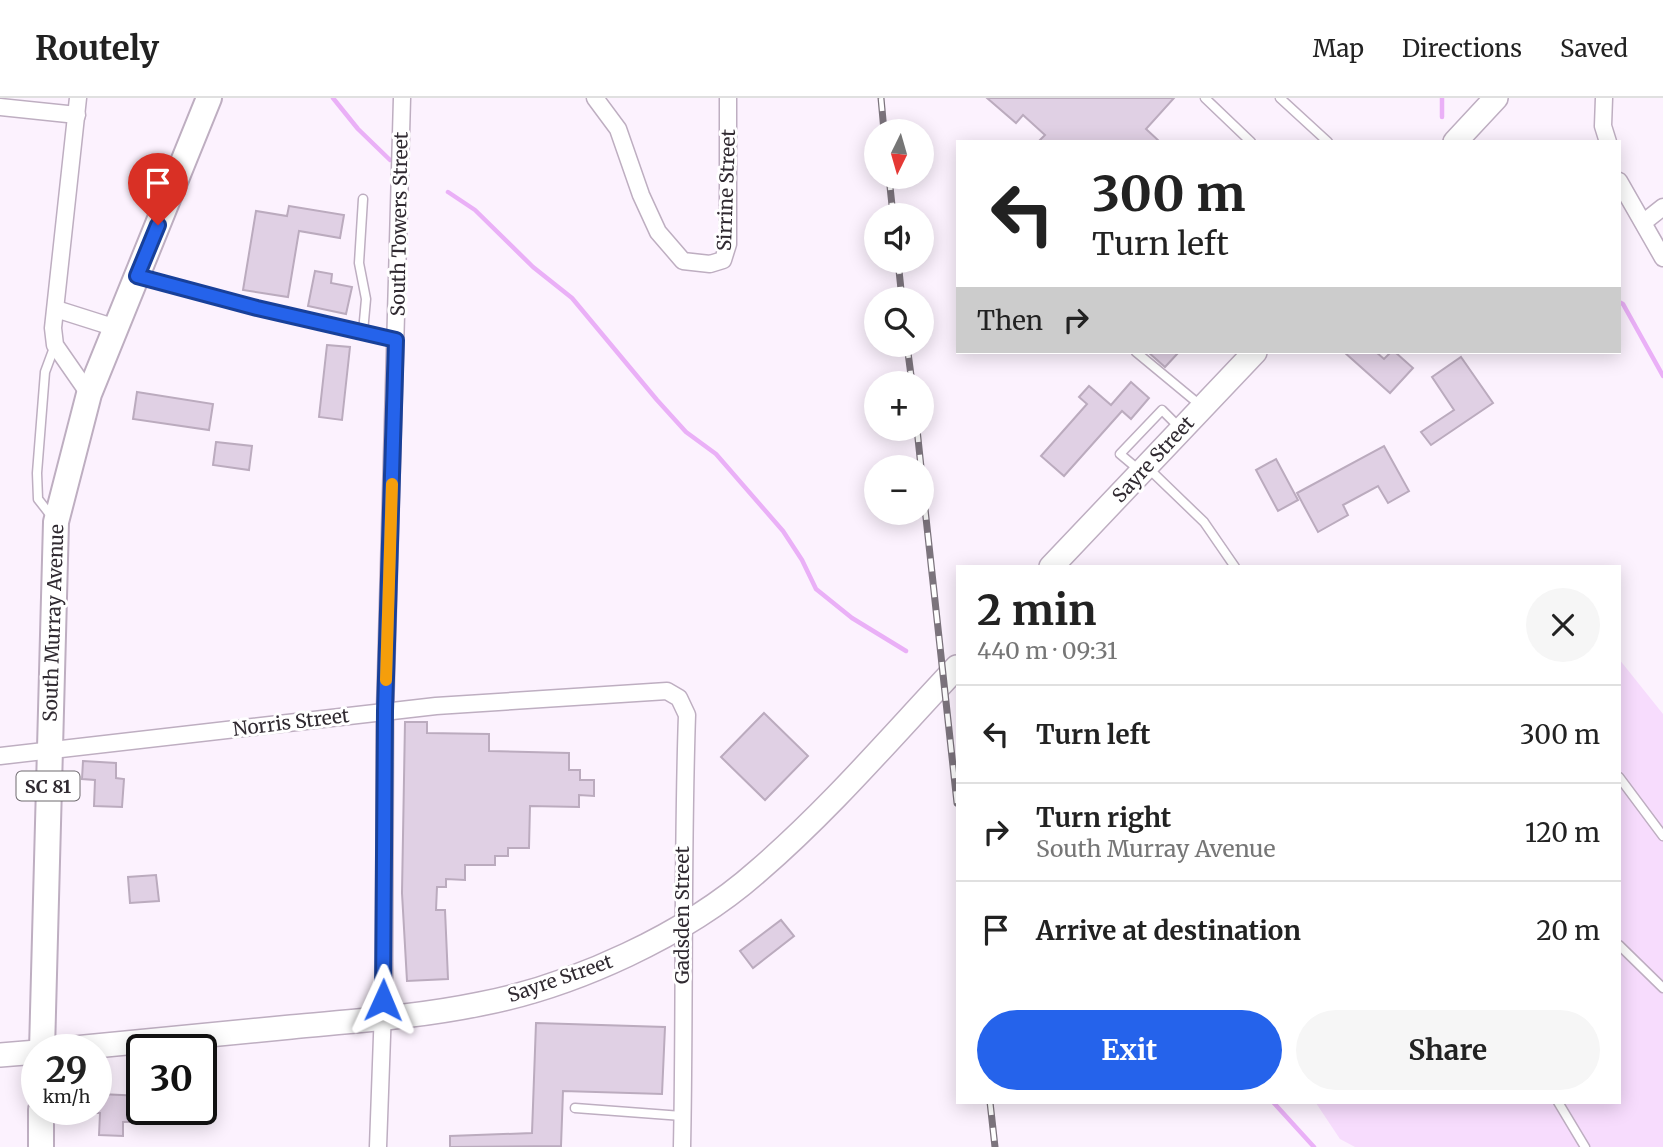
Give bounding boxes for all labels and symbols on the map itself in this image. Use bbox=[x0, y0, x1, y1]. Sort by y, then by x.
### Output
north arrow bbox=[864, 119, 934, 189]
street label: Sirrine Street bbox=[712, 128, 740, 251]
street label: South Towers Street bbox=[385, 131, 413, 317]
pin bbox=[128, 153, 188, 225]
street label: Sayre Street bbox=[1107, 410, 1199, 507]
street label: South Murray Avenue bbox=[38, 524, 68, 722]
street label: Norris Street bbox=[231, 703, 351, 741]
road number: SC 81 bbox=[16, 772, 80, 800]
street label: Gadsden Street bbox=[670, 845, 694, 984]
street label: Sayre Street bbox=[504, 949, 616, 1007]
position arrow bbox=[346, 963, 420, 1037]
speed limit sign: 30 bbox=[126, 1034, 217, 1125]

